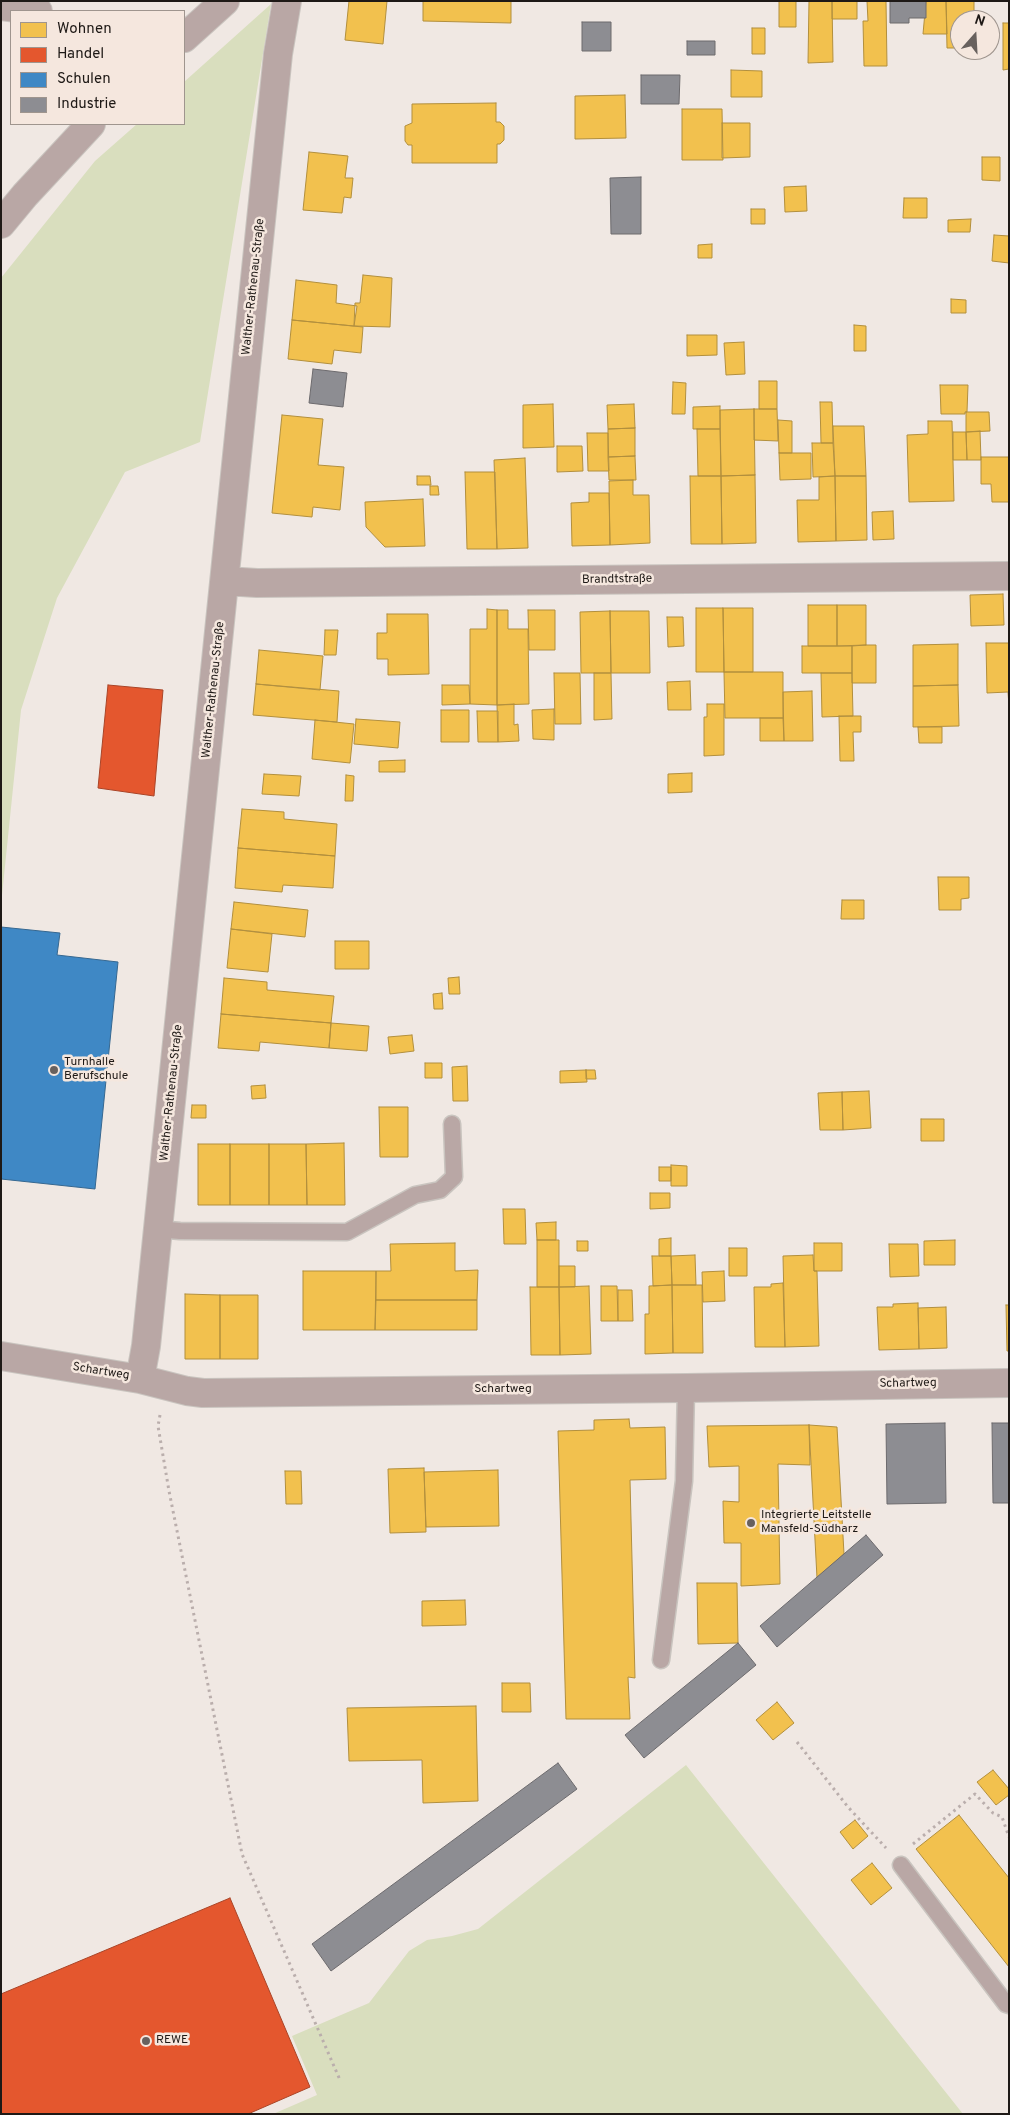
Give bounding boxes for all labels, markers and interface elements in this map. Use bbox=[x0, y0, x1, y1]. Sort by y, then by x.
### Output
legend bbox=[10, 10, 185, 125]
north arrow bbox=[950, 10, 1000, 60]
text: N bbox=[972, 12, 987, 31]
text: Wohnen bbox=[57, 20, 112, 39]
text: Handel bbox=[57, 45, 104, 64]
text: Schulen bbox=[57, 70, 111, 89]
text: Industrie bbox=[57, 95, 116, 114]
street label: Walther-Rathenau-Straße bbox=[240, 218, 268, 356]
street label: Brandtstraße bbox=[582, 572, 652, 588]
street label: Walther-Rathenau-Straße bbox=[200, 621, 228, 759]
street label: Walther-Rathenau-Straße bbox=[158, 1024, 186, 1162]
place label: Turnhalle Berufschule bbox=[64, 1056, 128, 1084]
marker: Turnhalle Berufschule bbox=[48, 1064, 60, 1076]
street label: Schartweg bbox=[72, 1360, 130, 1384]
street label: Schartweg bbox=[879, 1376, 937, 1392]
street label: Schartweg bbox=[474, 1383, 532, 1397]
place label: Integrierte Leitstelle Mansfeld-Südharz bbox=[761, 1509, 871, 1537]
marker: Integrierte Leitstelle Mansfeld-Südharz bbox=[745, 1517, 757, 1529]
place label: REWE bbox=[156, 2034, 188, 2048]
marker: REWE bbox=[140, 2035, 152, 2047]

